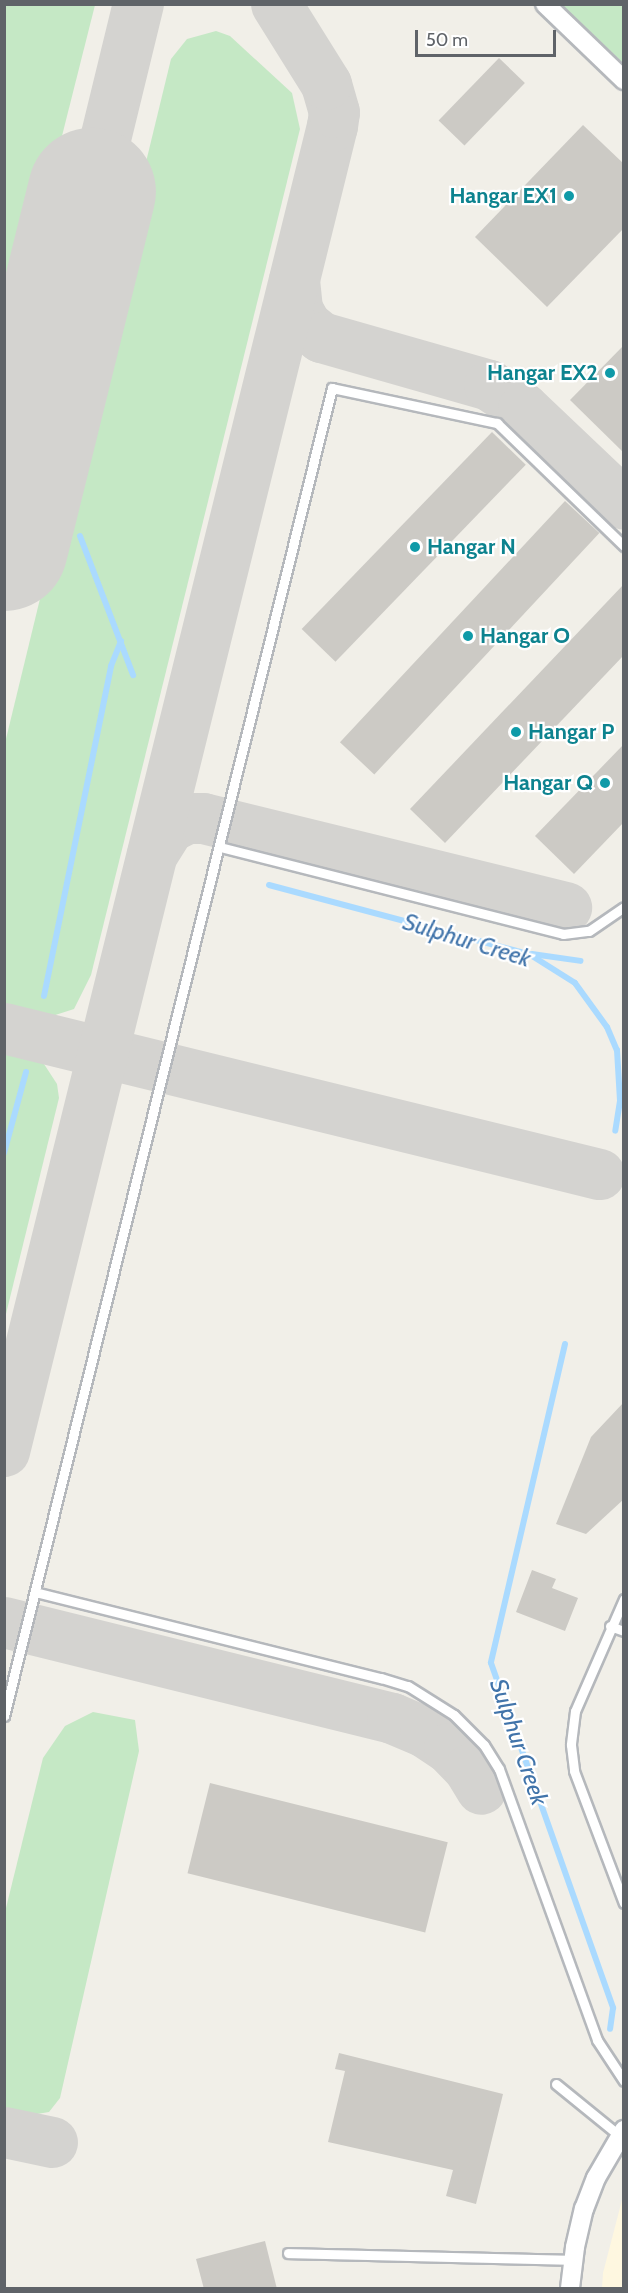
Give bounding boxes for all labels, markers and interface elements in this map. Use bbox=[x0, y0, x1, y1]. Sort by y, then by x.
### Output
scale bar bbox=[418, 18, 559, 56]
text: 50 m bbox=[426, 29, 468, 51]
place label: Hangar EX1 bbox=[449, 183, 557, 209]
marker: Hangar EX1 bbox=[562, 189, 576, 203]
place label: Hangar EX2 bbox=[487, 360, 598, 386]
marker: Hangar EX2 bbox=[603, 366, 617, 380]
place label: Hangar N bbox=[427, 534, 516, 560]
marker: Hangar N bbox=[408, 540, 422, 554]
place label: Hangar O bbox=[480, 623, 570, 649]
marker: Hangar O bbox=[461, 629, 475, 643]
place label: Hangar P bbox=[528, 719, 614, 745]
marker: Hangar P bbox=[509, 725, 523, 739]
place label: Hangar Q bbox=[503, 770, 593, 796]
marker: Hangar Q bbox=[598, 776, 612, 790]
water label: Sulphur Creek bbox=[400, 907, 534, 973]
water label: Sulphur Creek bbox=[484, 1675, 554, 1809]

